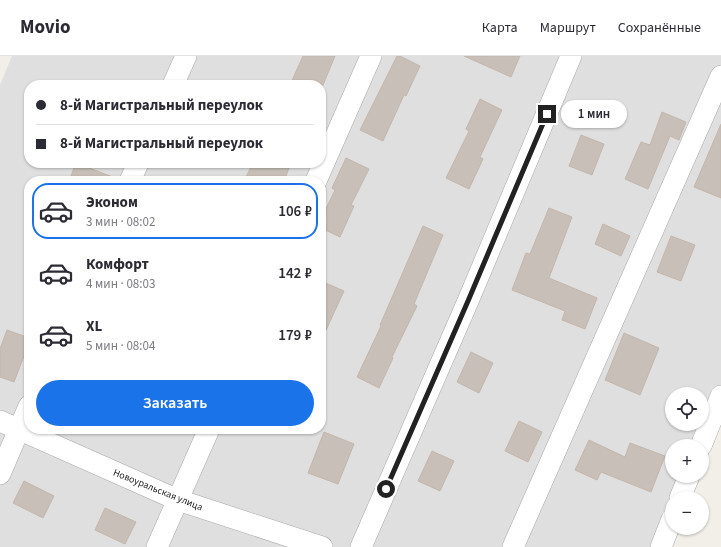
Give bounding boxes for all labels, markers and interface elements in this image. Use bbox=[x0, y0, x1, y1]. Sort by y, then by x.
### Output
text: Movio bbox=[20, 14, 71, 41]
text: Карта bbox=[482, 18, 518, 38]
text: Маршрут bbox=[540, 18, 596, 38]
text: Сохранённые bbox=[618, 18, 701, 38]
text: 8-й Магистральный переулок bbox=[60, 95, 263, 116]
callout: 1 мин bbox=[561, 100, 627, 128]
route end bbox=[538, 105, 556, 123]
text: 1 мин bbox=[578, 105, 610, 123]
text: 8-й Магистральный переулок bbox=[60, 133, 263, 154]
text: Эконом bbox=[86, 192, 138, 213]
icon: car bbox=[38, 193, 74, 229]
text: 106 ₽ bbox=[278, 201, 312, 222]
text: 3 мин · 08:02 bbox=[86, 213, 155, 231]
text: Комфорт bbox=[86, 254, 149, 275]
icon: car bbox=[38, 255, 74, 291]
text: 142 ₽ bbox=[278, 263, 312, 284]
text: 4 мин · 08:03 bbox=[86, 275, 155, 293]
text: XL bbox=[86, 316, 102, 337]
icon: car bbox=[38, 317, 74, 353]
text: 179 ₽ bbox=[278, 325, 312, 346]
text: 5 мин · 08:04 bbox=[86, 337, 155, 355]
button: Заказать bbox=[36, 380, 314, 426]
map controls bbox=[665, 387, 709, 535]
button: locate bbox=[665, 387, 709, 431]
button: + bbox=[665, 439, 709, 483]
street label: Новоуральская улица bbox=[111, 466, 205, 514]
route start bbox=[377, 480, 395, 498]
button: − bbox=[665, 491, 709, 535]

